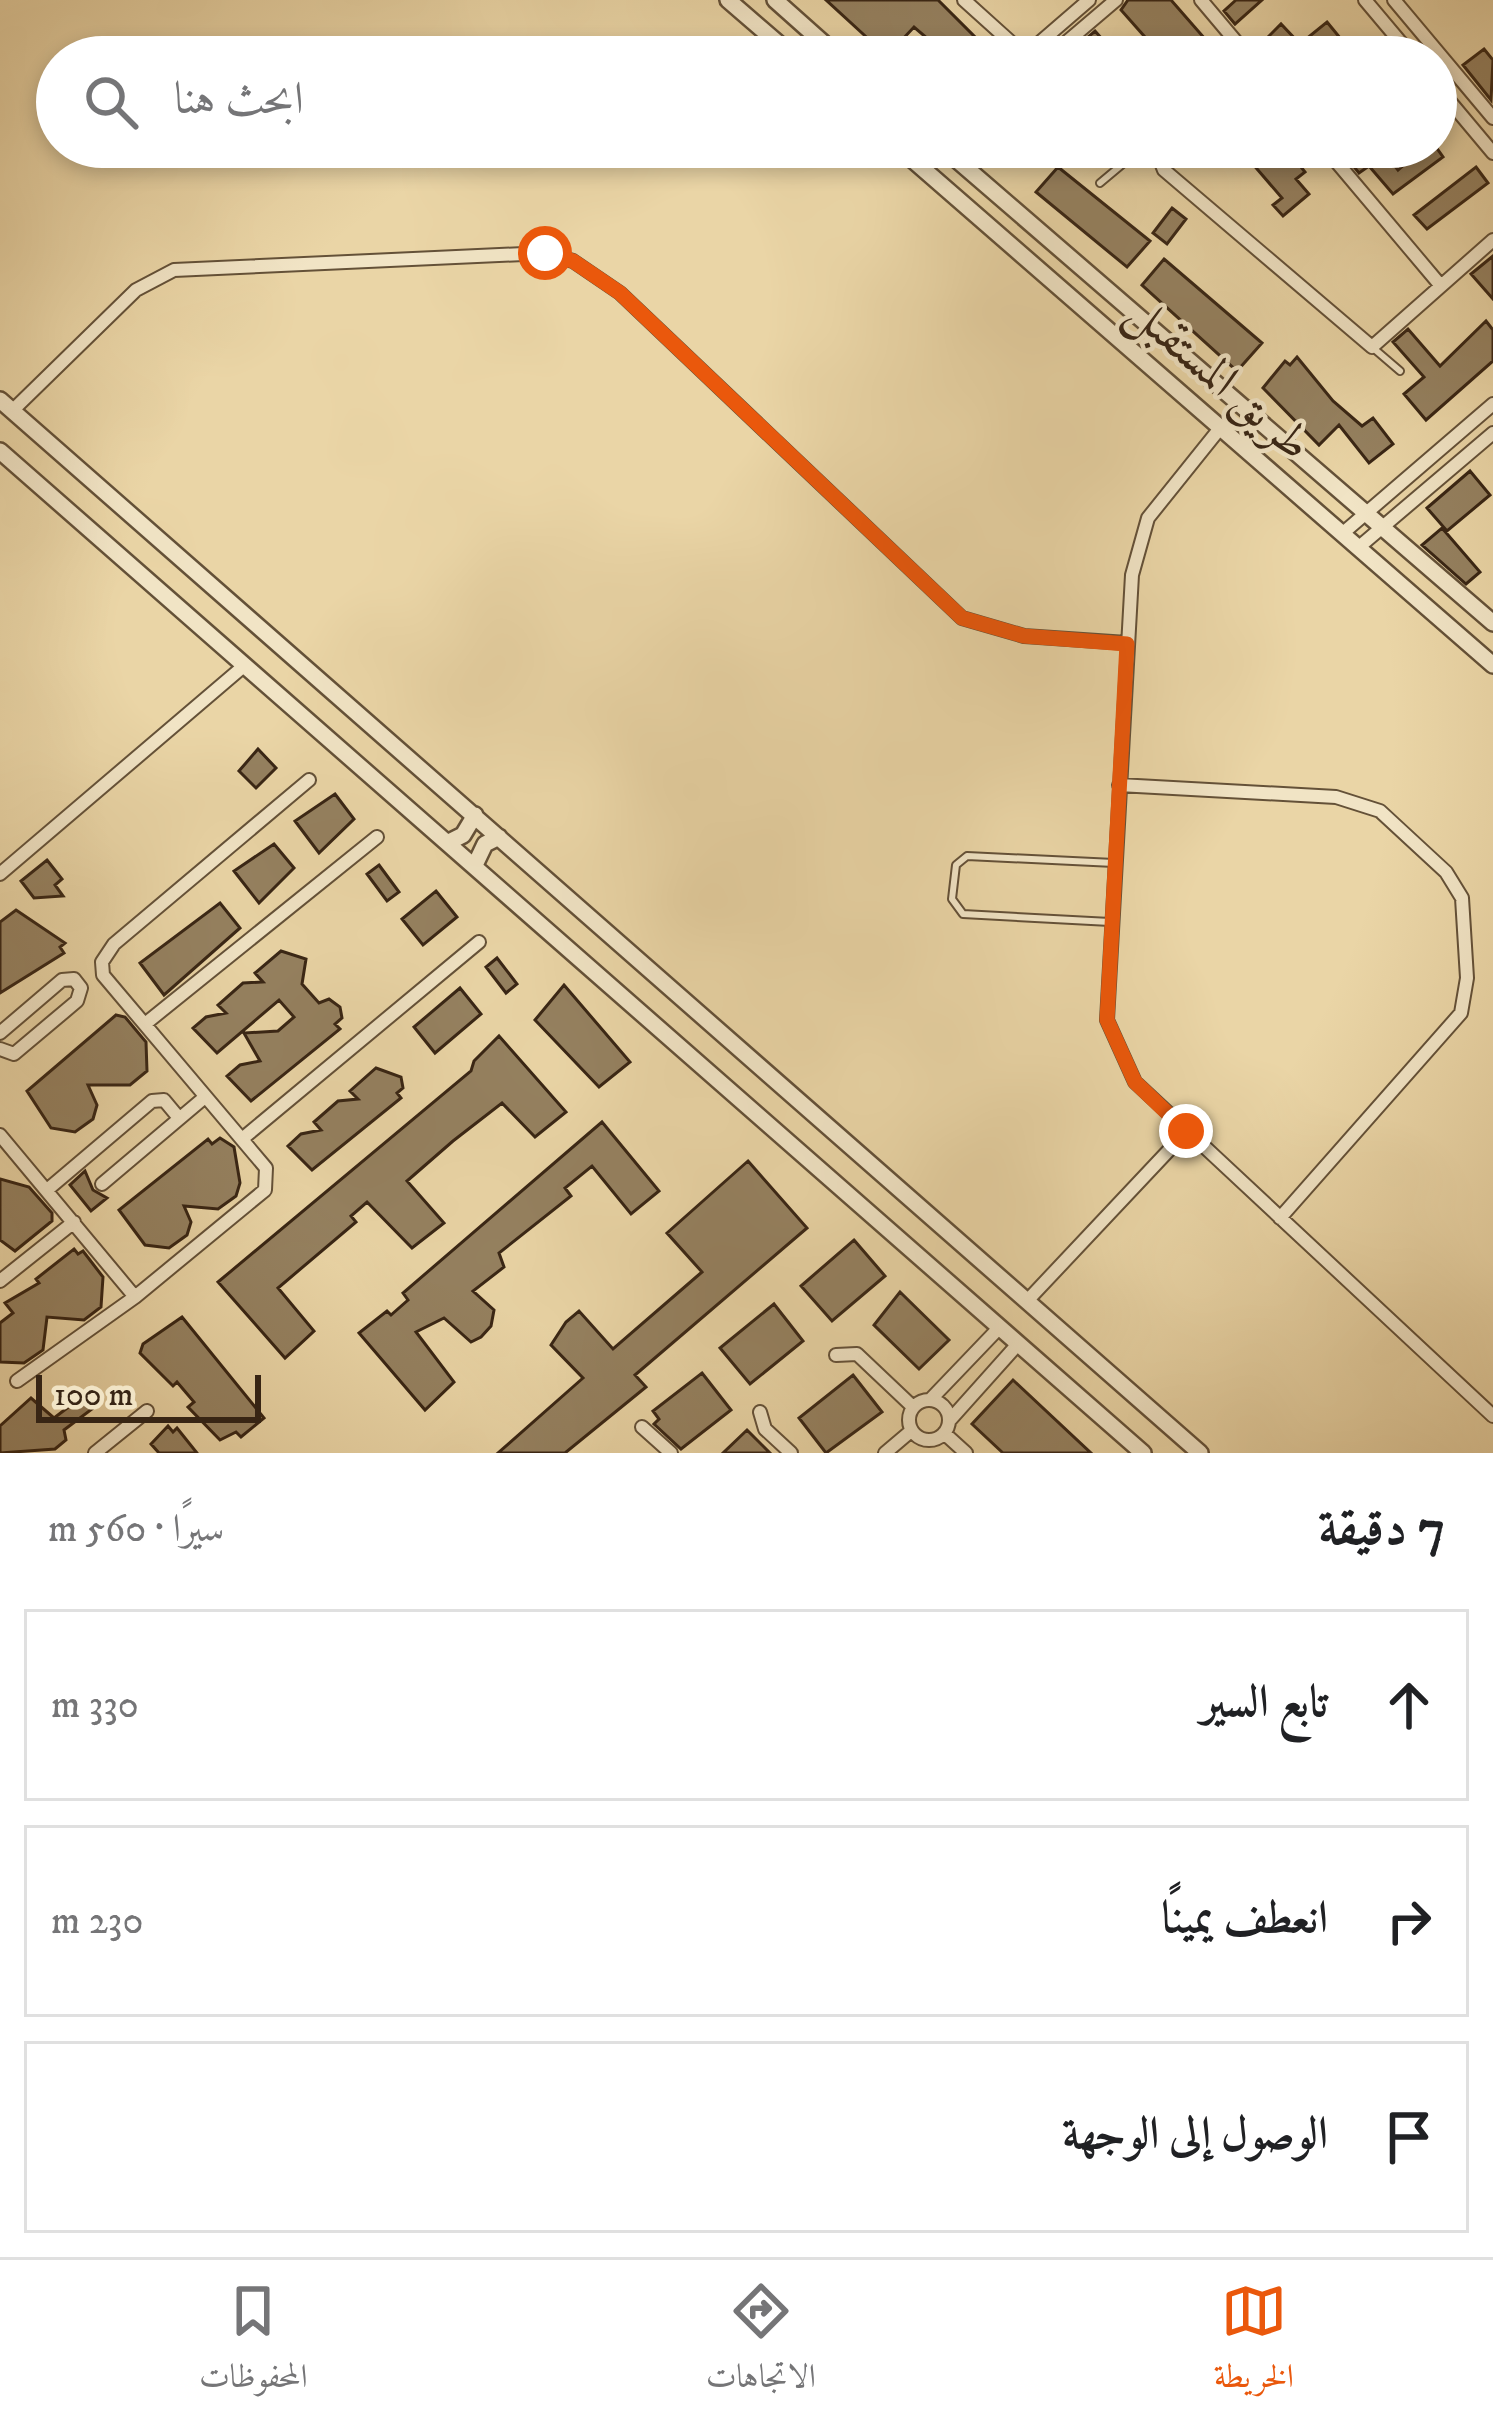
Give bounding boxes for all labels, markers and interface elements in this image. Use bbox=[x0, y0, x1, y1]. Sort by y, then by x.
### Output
search box bbox=[36, 36, 1457, 168]
icon: search bbox=[78, 69, 144, 135]
text: ابحث هنا bbox=[174, 72, 304, 128]
route start bbox=[518, 226, 572, 280]
street label: طريق المستقبل bbox=[1113, 282, 1324, 476]
route end bbox=[1159, 1104, 1213, 1158]
scale bar bbox=[36, 1369, 261, 1422]
text: 100 m bbox=[54, 1375, 133, 1416]
text: 7 دقيقة bbox=[1318, 1497, 1445, 1561]
text: سيرًا · 560 m bbox=[48, 1505, 225, 1554]
icon: ahead bbox=[1376, 1672, 1442, 1738]
text: تابع السير bbox=[1201, 1675, 1328, 1731]
text: 330 m bbox=[51, 1681, 139, 1730]
icon: right bbox=[1376, 1888, 1442, 1954]
text: انعطف يمينًا bbox=[1162, 1891, 1328, 1947]
text: 230 m bbox=[51, 1897, 143, 1946]
icon: arrive bbox=[1376, 2104, 1442, 2170]
text: الوصول إلى الوجهة bbox=[1062, 2107, 1328, 2163]
tab: المحفوظات bbox=[199, 2278, 308, 2408]
tab: الاتجاهات bbox=[706, 2278, 816, 2408]
tab: الخريطة bbox=[1214, 2278, 1294, 2408]

